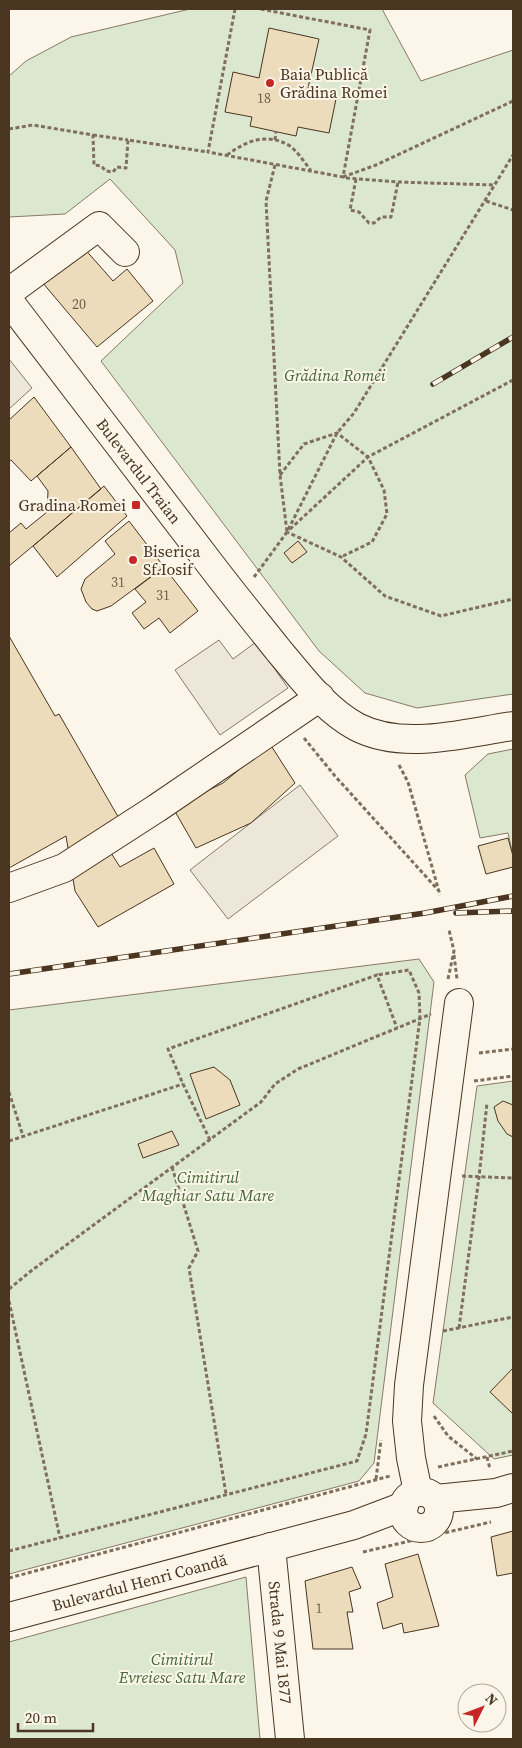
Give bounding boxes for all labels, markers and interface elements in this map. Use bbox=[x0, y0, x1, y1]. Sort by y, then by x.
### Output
place label: Baia Publică Grădina Romei bbox=[280, 63, 388, 103]
marker: Baia Publică Grădina Romei bbox=[264, 77, 276, 89]
house number: 18 bbox=[257, 88, 271, 108]
house number: 20 bbox=[72, 294, 86, 314]
park label: Grădina Romei bbox=[284, 364, 386, 386]
street label: Bulevardul Traian bbox=[92, 414, 187, 528]
place label: Gradina Romei bbox=[19, 494, 126, 516]
marker: Gradina Romei bbox=[130, 499, 142, 511]
place label: Biserica Sf.Iosif bbox=[143, 540, 201, 580]
marker: Biserica Sf.Iosif bbox=[127, 554, 139, 566]
house number: 31 bbox=[111, 572, 125, 592]
house number: 31 bbox=[156, 585, 170, 605]
park label: Cimitirul Maghiar Satu Mare bbox=[141, 1166, 275, 1206]
street label: Bulevardul Henri Coandă bbox=[49, 1548, 230, 1616]
street label: Strada 9 Mai 1877 bbox=[263, 1580, 297, 1705]
house number: 1 bbox=[316, 1598, 323, 1618]
park label: Cimitirul Evreiesc Satu Mare bbox=[118, 1648, 246, 1688]
north arrow bbox=[457, 1683, 507, 1733]
text: N bbox=[481, 1689, 503, 1710]
scale bar bbox=[18, 1700, 92, 1732]
text: 20 m bbox=[25, 1707, 57, 1728]

